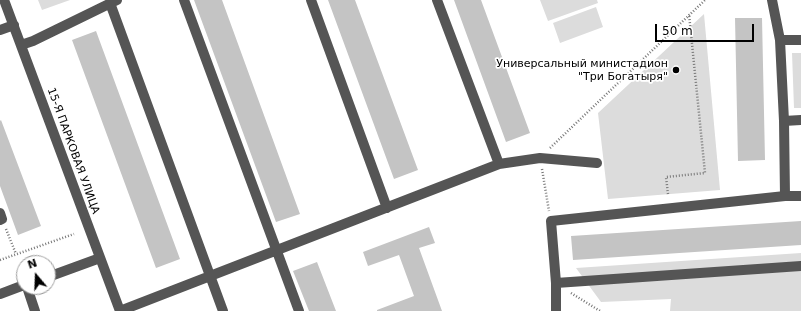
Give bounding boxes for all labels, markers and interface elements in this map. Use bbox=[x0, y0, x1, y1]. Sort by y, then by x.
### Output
scale bar bbox=[657, 16, 756, 42]
text: 50 m bbox=[662, 24, 693, 38]
place label: Универсальный министадион "Три Богатыря" bbox=[496, 57, 668, 83]
marker: Универсальный министадион "Три Богатыря" bbox=[671, 65, 681, 75]
street label: 15-Я ПАРКОВАЯ УЛИЦА bbox=[44, 86, 102, 216]
north arrow bbox=[16, 255, 56, 295]
text: N bbox=[26, 256, 39, 272]

